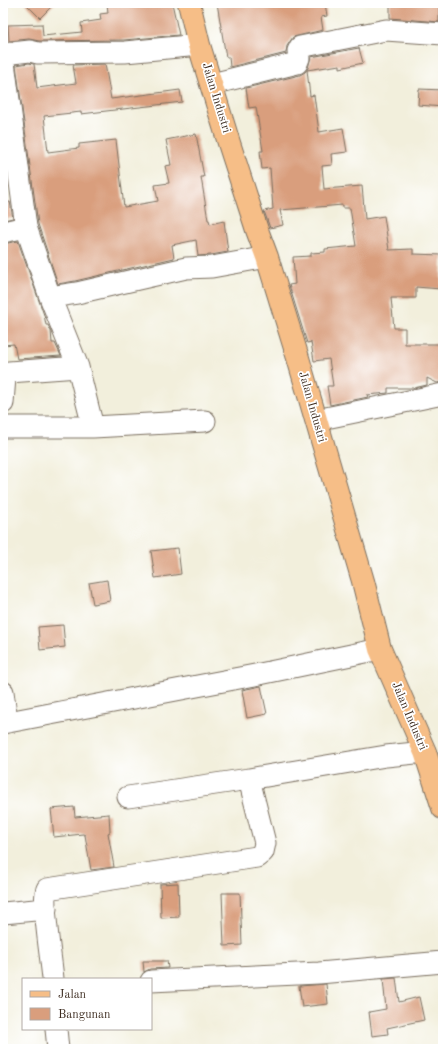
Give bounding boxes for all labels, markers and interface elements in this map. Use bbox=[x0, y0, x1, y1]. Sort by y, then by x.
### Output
street label: Jalan Industri bbox=[200, 61, 232, 135]
street label: Jalan Industri bbox=[296, 370, 328, 444]
street label: Jalan Industri bbox=[389, 680, 429, 752]
legend bbox=[22, 978, 152, 1030]
text: Jalan bbox=[58, 989, 87, 1001]
text: Bangunan bbox=[58, 1009, 111, 1021]

